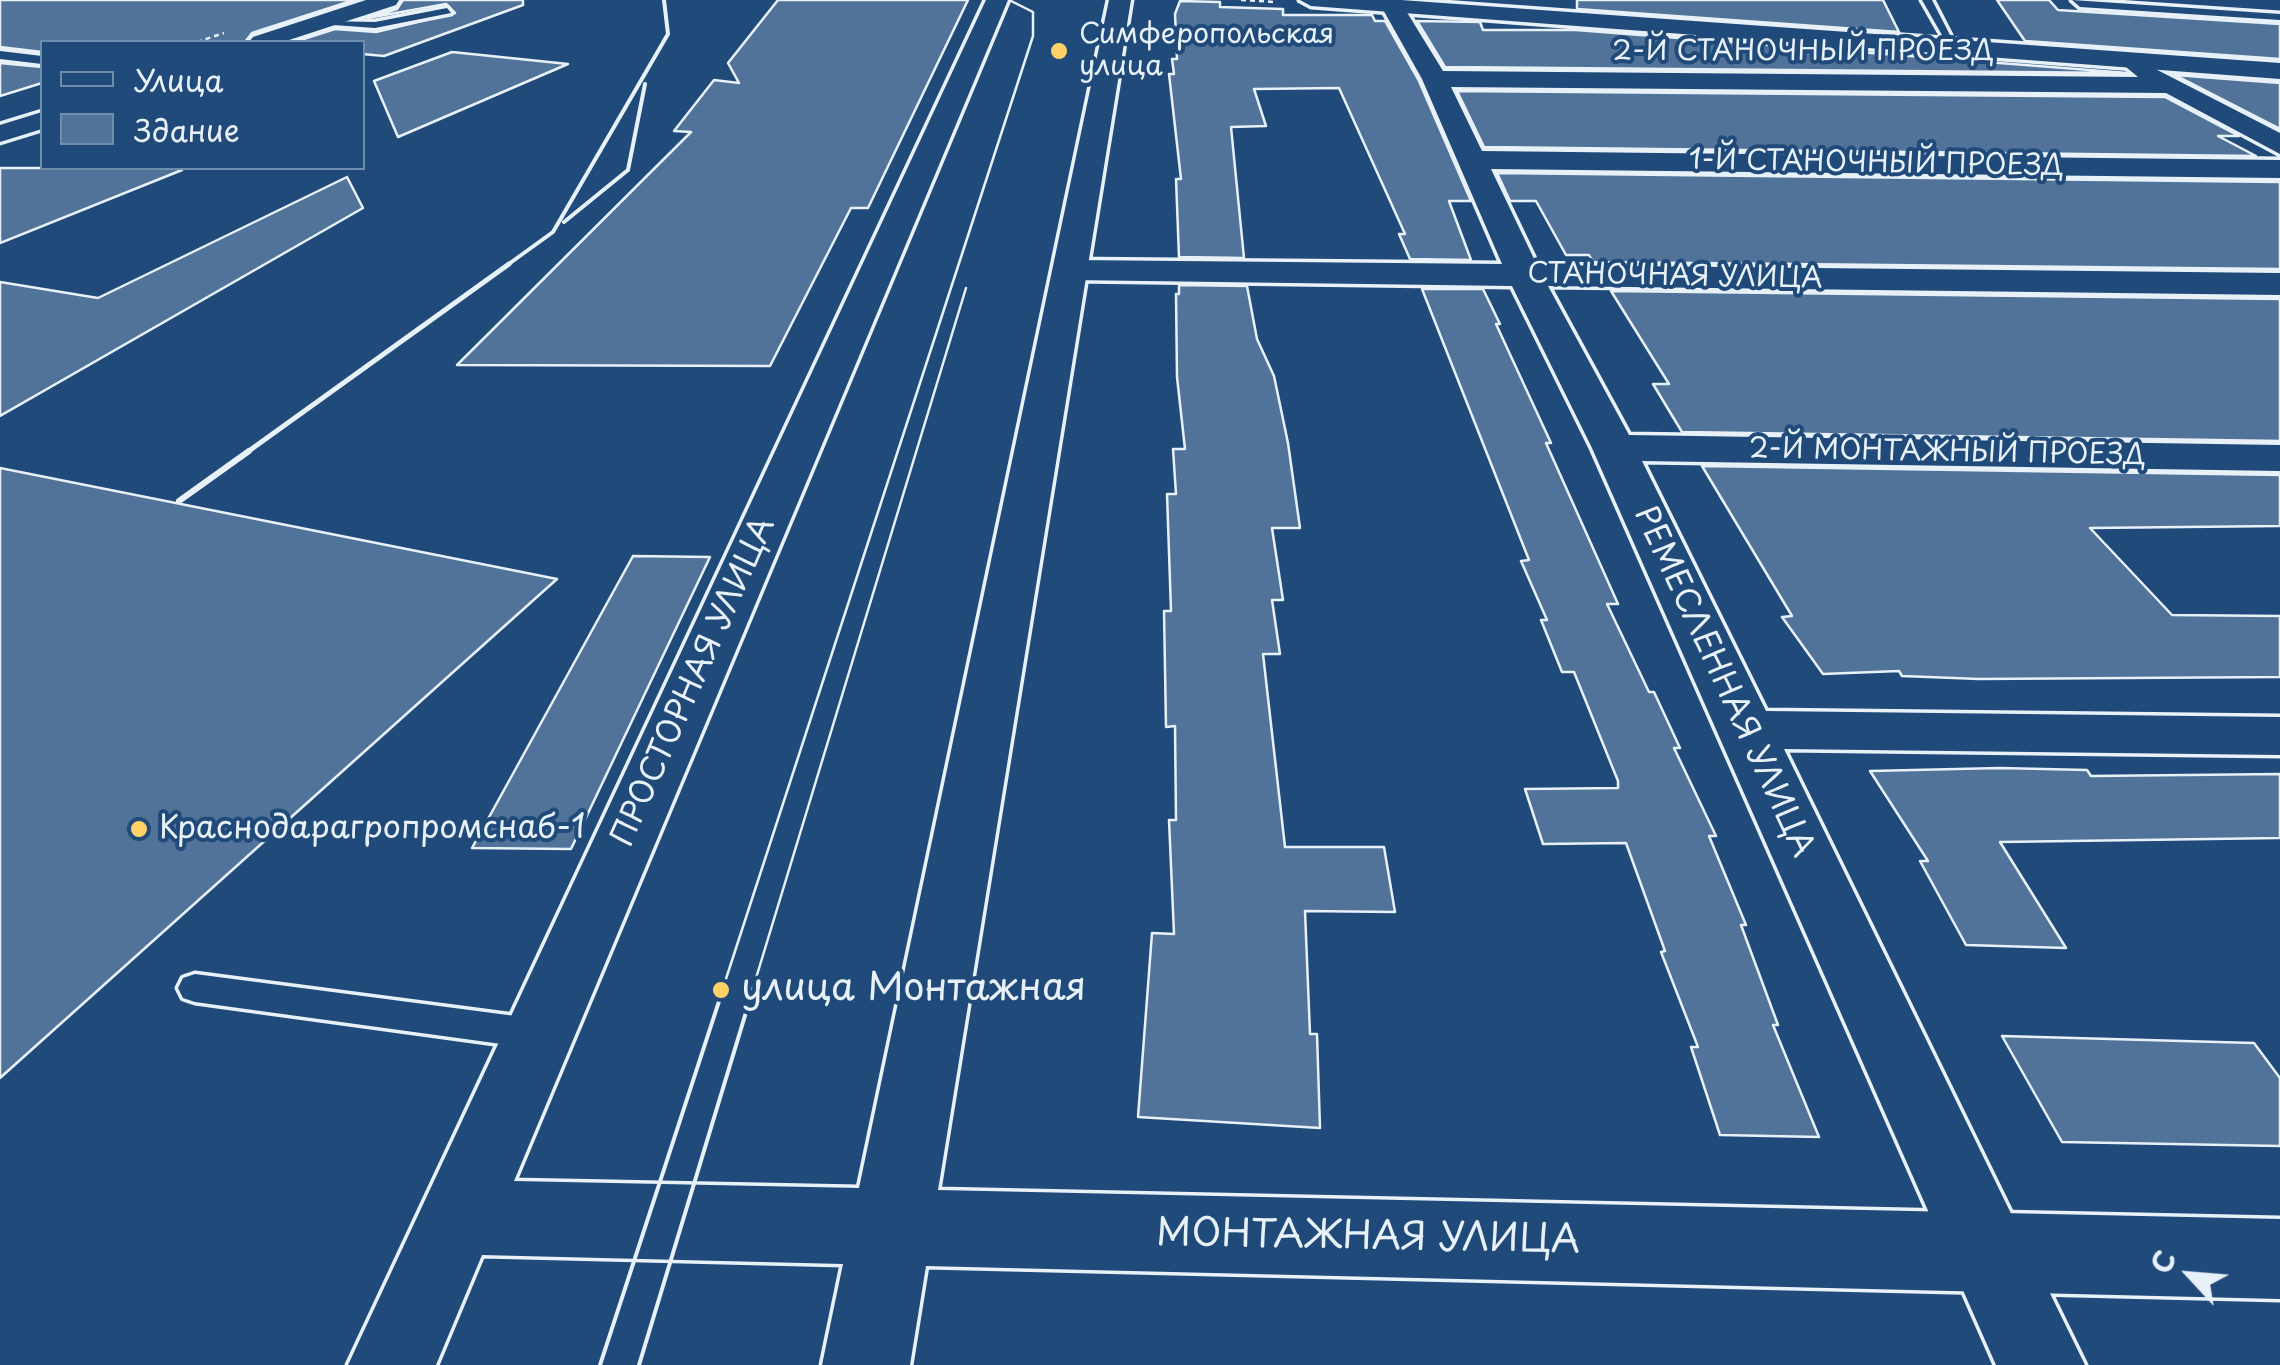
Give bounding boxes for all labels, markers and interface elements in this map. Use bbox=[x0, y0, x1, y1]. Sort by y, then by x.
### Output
place label: Симферопольская улица bbox=[1079, 18, 1334, 84]
street label: 2-Й СТАНОЧНЫЙ ПРОЕЗД bbox=[1612, 35, 1994, 69]
legend bbox=[40, 40, 365, 170]
marker: Симферопольская улица bbox=[1048, 40, 1070, 62]
text: Улица bbox=[134, 57, 223, 102]
text: Здание bbox=[134, 107, 240, 152]
street label: 1-Й СТАНОЧНЫЙ ПРОЕЗД bbox=[1689, 144, 2063, 184]
street label: СТАНОЧНАЯ УЛИЦА bbox=[1527, 258, 1823, 296]
street label: 2-Й МОНТАЖНЫЙ ПРОЕЗД bbox=[1749, 433, 2145, 473]
street label: РЕМЕСЛЕННАЯ УЛИЦА bbox=[1625, 500, 1821, 864]
street label: ПРОСТОРНАЯ УЛИЦА bbox=[604, 512, 784, 852]
place label: Краснодарагропромснаб-1 bbox=[159, 810, 586, 848]
marker: Краснодарагропромснаб-1 bbox=[128, 818, 150, 840]
place label: улица Монтажная bbox=[741, 967, 1086, 1013]
marker: улица Монтажная bbox=[710, 979, 732, 1001]
street label: МОНТАЖНАЯ УЛИЦА bbox=[1156, 1212, 1580, 1264]
north arrow bbox=[2140, 1225, 2240, 1325]
text: С bbox=[2139, 1243, 2187, 1281]

